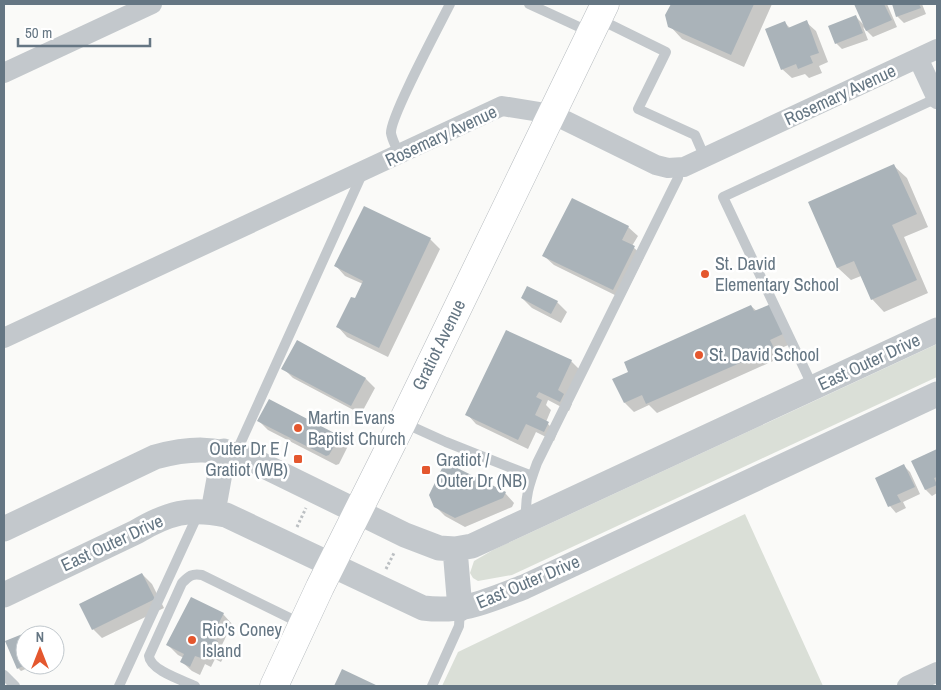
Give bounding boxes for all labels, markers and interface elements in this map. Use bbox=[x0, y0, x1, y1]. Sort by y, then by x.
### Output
scale bar bbox=[18, 15, 150, 47]
text: 50 m bbox=[25, 22, 52, 43]
street label: Rosemary Avenue bbox=[780, 58, 900, 131]
street label: Rosemary Avenue bbox=[381, 99, 501, 172]
place label: St. David Elementary School bbox=[715, 251, 839, 297]
marker: St. David Elementary School bbox=[699, 268, 711, 280]
street label: Gratiot Avenue bbox=[406, 295, 471, 394]
street label: East Outer Drive bbox=[814, 327, 924, 396]
place label: St. David School bbox=[709, 342, 819, 367]
marker: St. David School bbox=[693, 349, 705, 361]
place label: Martin Evans Baptist Church bbox=[308, 405, 406, 451]
marker: Martin Evans Baptist Church bbox=[292, 422, 304, 434]
place label: Outer Dr E / Gratiot (WB) bbox=[205, 436, 289, 482]
place label: Gratiot / Outer Dr (NB) bbox=[436, 447, 527, 493]
marker: Outer Dr E / Gratiot (WB) bbox=[292, 453, 304, 465]
marker: Gratiot / Outer Dr (NB) bbox=[420, 464, 432, 476]
street label: East Outer Drive bbox=[57, 508, 167, 577]
street label: East Outer Drive bbox=[472, 549, 583, 615]
place label: Rio's Coney Island bbox=[202, 617, 283, 663]
north arrow bbox=[15, 625, 65, 675]
text: N bbox=[36, 628, 44, 646]
marker: Rio's Coney Island bbox=[186, 634, 198, 646]

